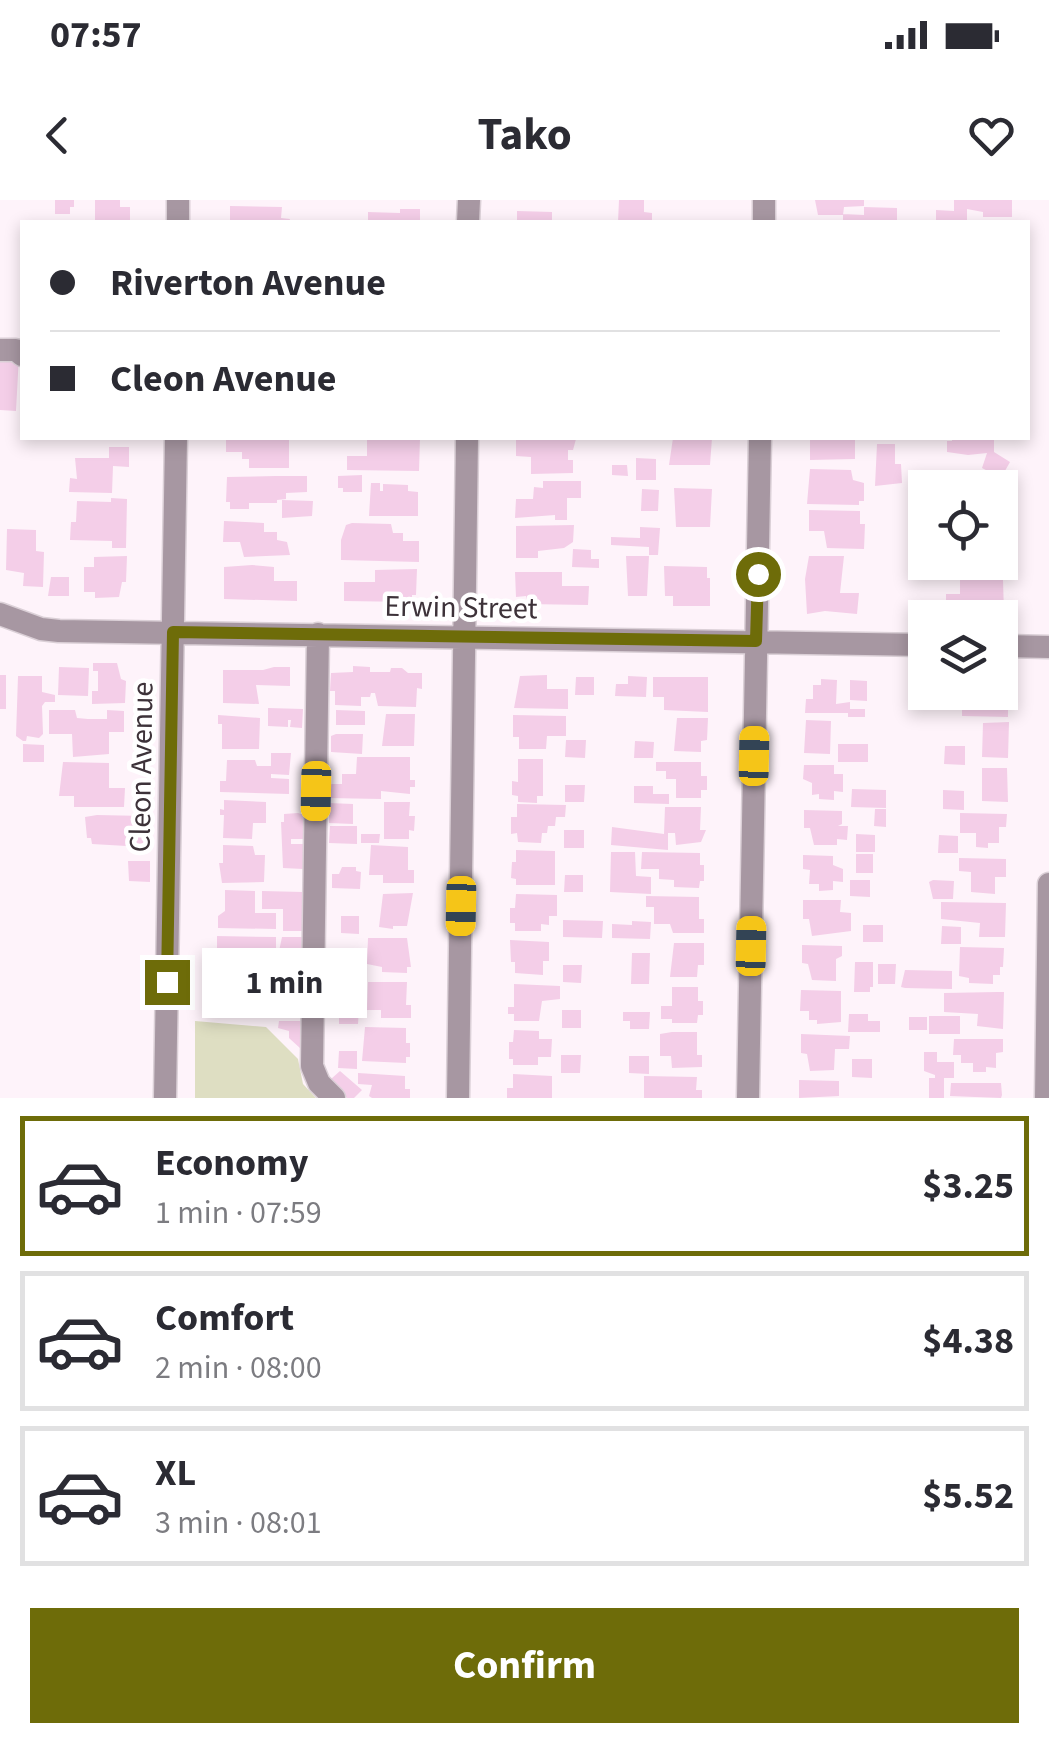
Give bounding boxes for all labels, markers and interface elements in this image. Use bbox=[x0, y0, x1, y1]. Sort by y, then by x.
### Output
text: 07:57 bbox=[50, 8, 142, 62]
text: Tako bbox=[477, 103, 572, 167]
icon: back bbox=[30, 108, 85, 163]
icon: heart bbox=[964, 108, 1019, 163]
text: Riverton Avenue bbox=[110, 256, 386, 310]
text: Cleon Avenue bbox=[110, 352, 337, 406]
map controls bbox=[908, 470, 1018, 710]
button: locate bbox=[908, 470, 1018, 580]
route start bbox=[736, 552, 781, 597]
street label: Erwin Street bbox=[384, 585, 538, 630]
button: layers bbox=[908, 600, 1018, 710]
street label: Cleon Avenue bbox=[119, 681, 164, 853]
car bbox=[738, 726, 770, 786]
car bbox=[300, 761, 332, 821]
car bbox=[445, 876, 477, 936]
car bbox=[735, 916, 767, 976]
callout: 1 min bbox=[202, 947, 367, 1017]
route end bbox=[145, 960, 190, 1005]
text: 1 min bbox=[246, 960, 323, 1006]
text: Economy bbox=[155, 1136, 308, 1190]
icon: car bbox=[35, 1141, 125, 1231]
text: $3.25 bbox=[922, 1159, 1014, 1213]
text: 1 min · 07:59 bbox=[155, 1190, 322, 1236]
text: Comfort bbox=[155, 1291, 294, 1345]
icon: car bbox=[35, 1296, 125, 1386]
text: $4.38 bbox=[922, 1314, 1014, 1368]
text: 2 min · 08:00 bbox=[155, 1345, 322, 1391]
text: XL bbox=[155, 1446, 196, 1500]
icon: car bbox=[35, 1451, 125, 1541]
text: $5.52 bbox=[922, 1469, 1014, 1523]
text: 3 min · 08:01 bbox=[155, 1500, 322, 1546]
button: Confirm bbox=[30, 1608, 1019, 1723]

